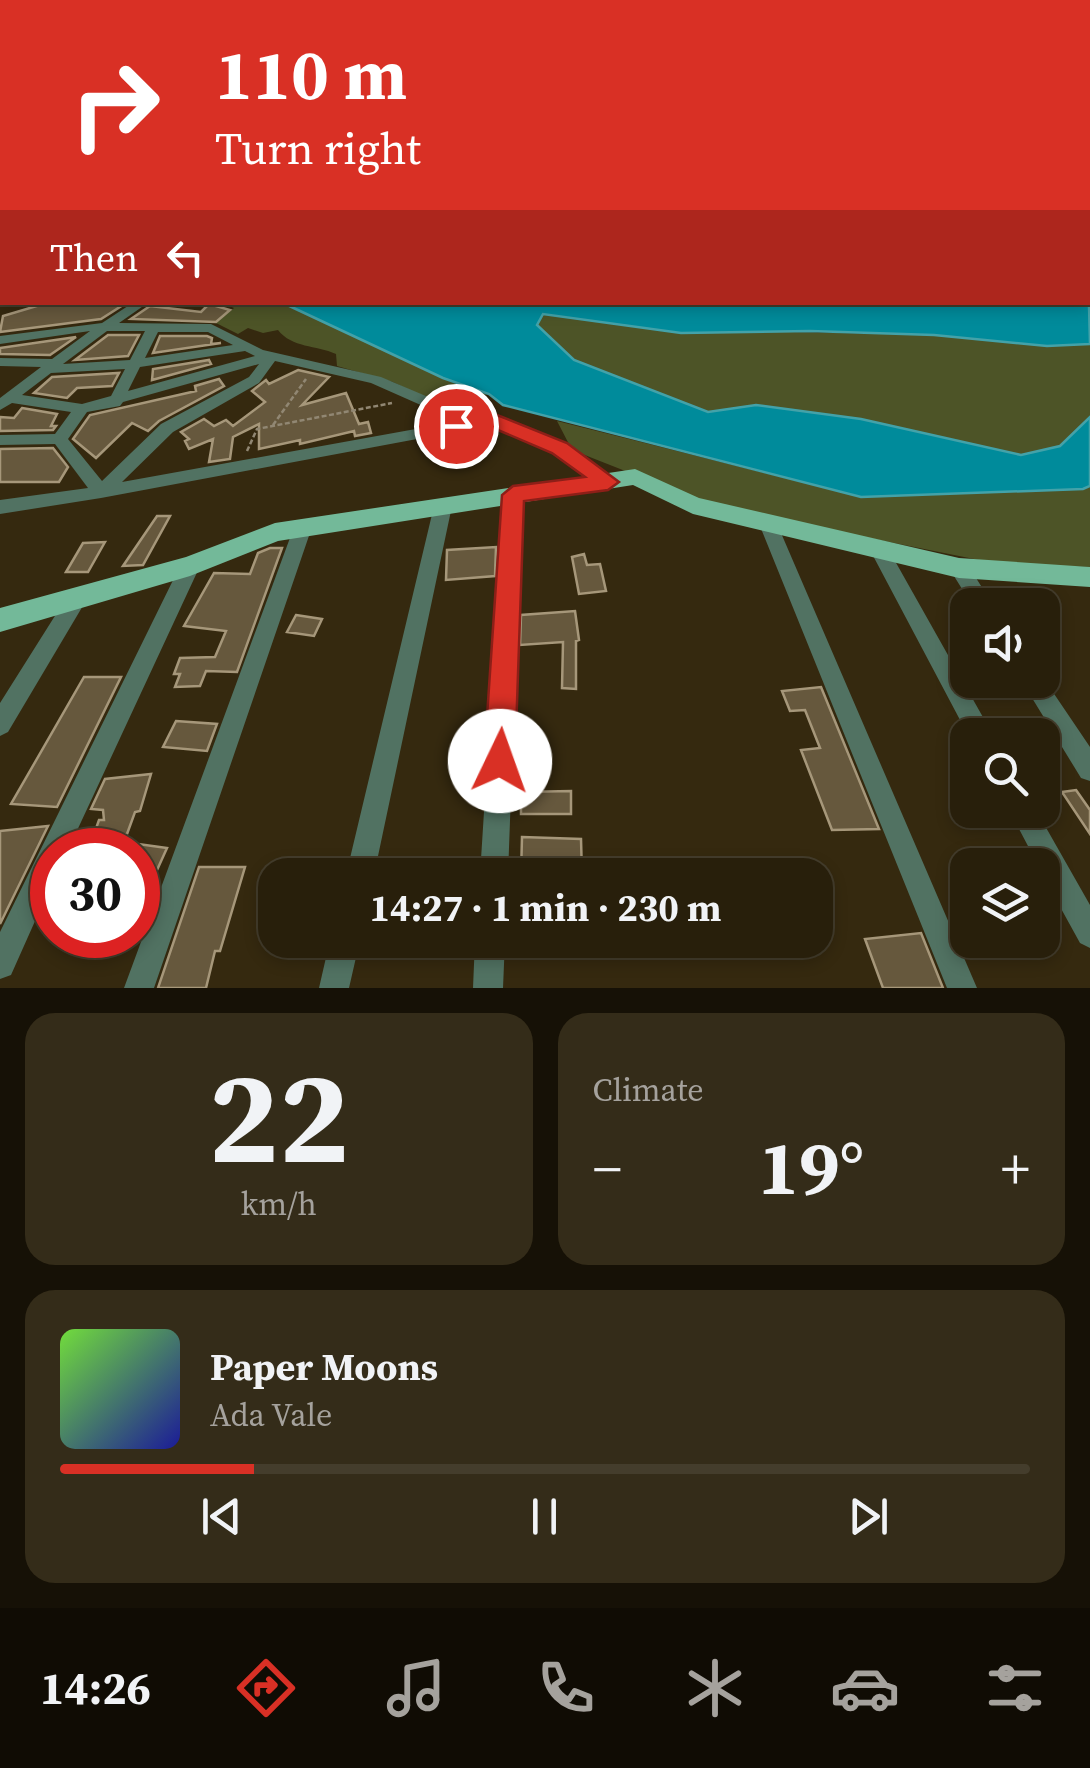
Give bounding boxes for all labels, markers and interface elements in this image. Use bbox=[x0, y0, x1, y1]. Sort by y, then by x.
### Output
text: 110 m bbox=[215, 26, 407, 122]
icon: right bbox=[50, 40, 180, 170]
text: Turn right bbox=[215, 117, 421, 179]
icon: left bbox=[158, 230, 213, 285]
text: Then bbox=[50, 232, 138, 284]
pin bbox=[414, 384, 499, 469]
icon: arrive bbox=[429, 399, 484, 454]
map controls bbox=[950, 588, 1060, 958]
button: sound bbox=[950, 588, 1060, 698]
position arrow bbox=[448, 709, 552, 813]
button: search bbox=[950, 718, 1060, 828]
speed limit sign: 30 bbox=[30, 828, 160, 958]
button: layers bbox=[950, 848, 1060, 958]
text: 14:27 · 1 min · 230 m bbox=[369, 882, 722, 934]
text: 22 bbox=[208, 1027, 349, 1206]
text: Climate bbox=[593, 1068, 704, 1112]
text: 19° bbox=[758, 1116, 864, 1219]
text: − bbox=[593, 1131, 622, 1206]
text: + bbox=[1001, 1131, 1030, 1206]
text: km/h bbox=[241, 1182, 317, 1226]
text: Paper Moons bbox=[210, 1341, 438, 1393]
text: Ada Vale bbox=[210, 1393, 332, 1437]
icon: previous bbox=[194, 1489, 249, 1544]
icon: pause bbox=[517, 1489, 572, 1544]
icon: next bbox=[841, 1489, 896, 1544]
icon: directions bbox=[231, 1653, 301, 1723]
icon: music bbox=[381, 1653, 451, 1723]
icon: phone bbox=[531, 1653, 601, 1723]
icon: climate bbox=[680, 1653, 750, 1723]
icon: car bbox=[830, 1653, 900, 1723]
icon: filters bbox=[980, 1653, 1050, 1723]
text: 14:26 bbox=[40, 1657, 151, 1719]

